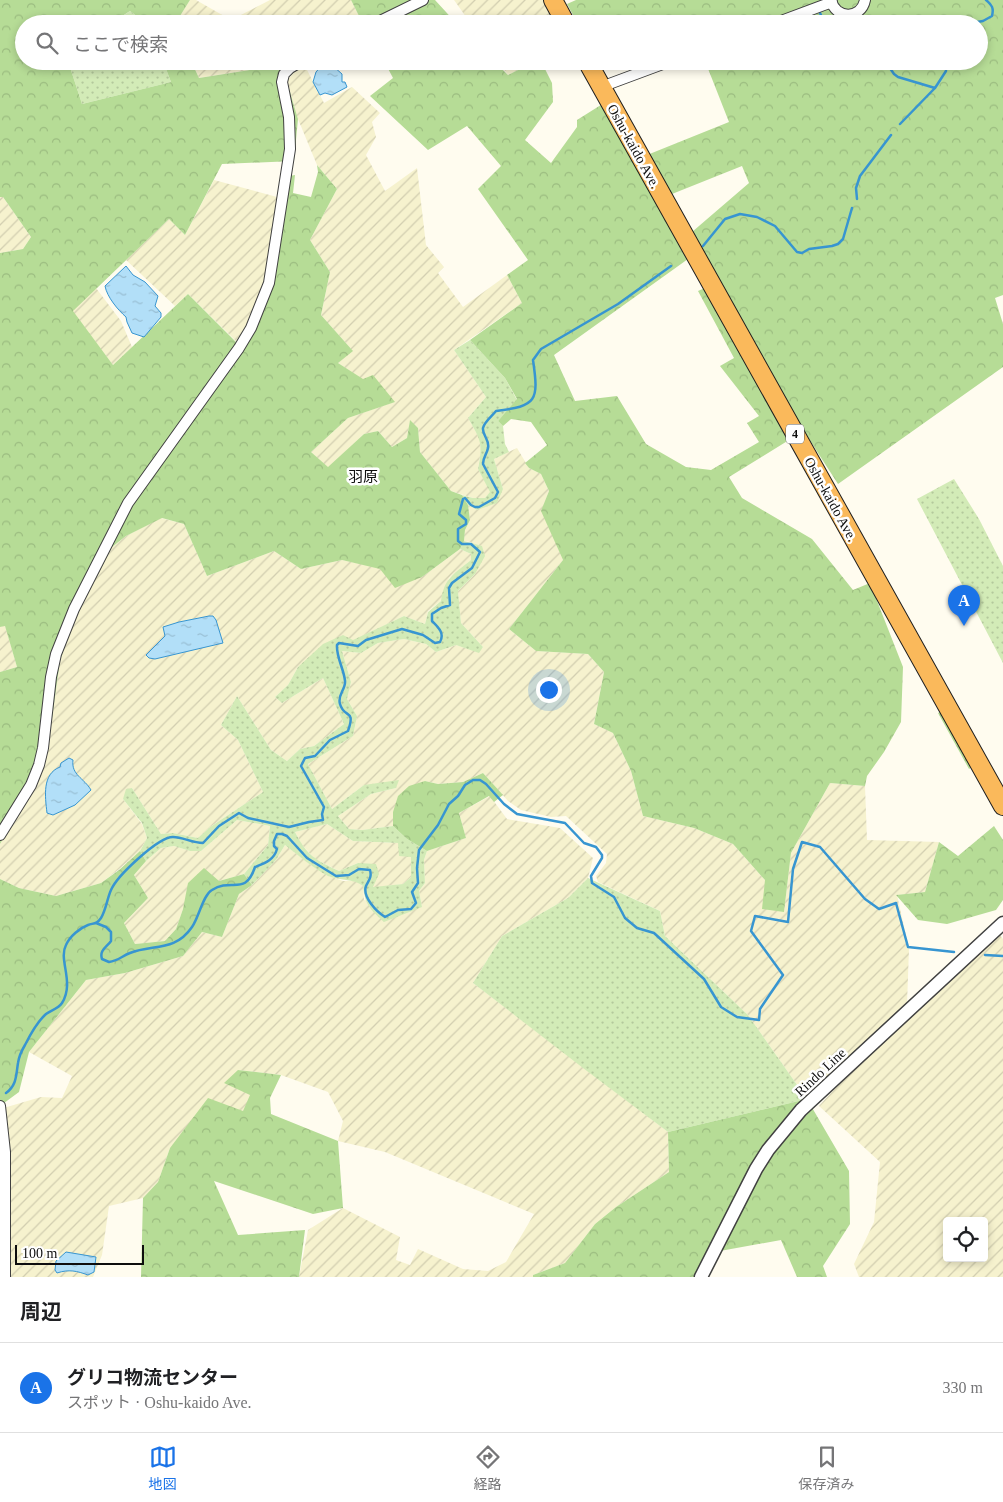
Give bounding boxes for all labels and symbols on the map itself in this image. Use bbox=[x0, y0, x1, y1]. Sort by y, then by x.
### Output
street label: Oshu-kaido Ave. bbox=[604, 102, 663, 191]
road number: 4 bbox=[786, 424, 804, 444]
street label: Oshu-kaido Ave. bbox=[801, 455, 860, 544]
district label: 羽原 bbox=[348, 469, 378, 485]
pin: A bbox=[948, 585, 980, 626]
your location bbox=[536, 677, 562, 703]
street label: Rindo Line bbox=[792, 1045, 849, 1099]
scale bar bbox=[15, 1242, 144, 1265]

